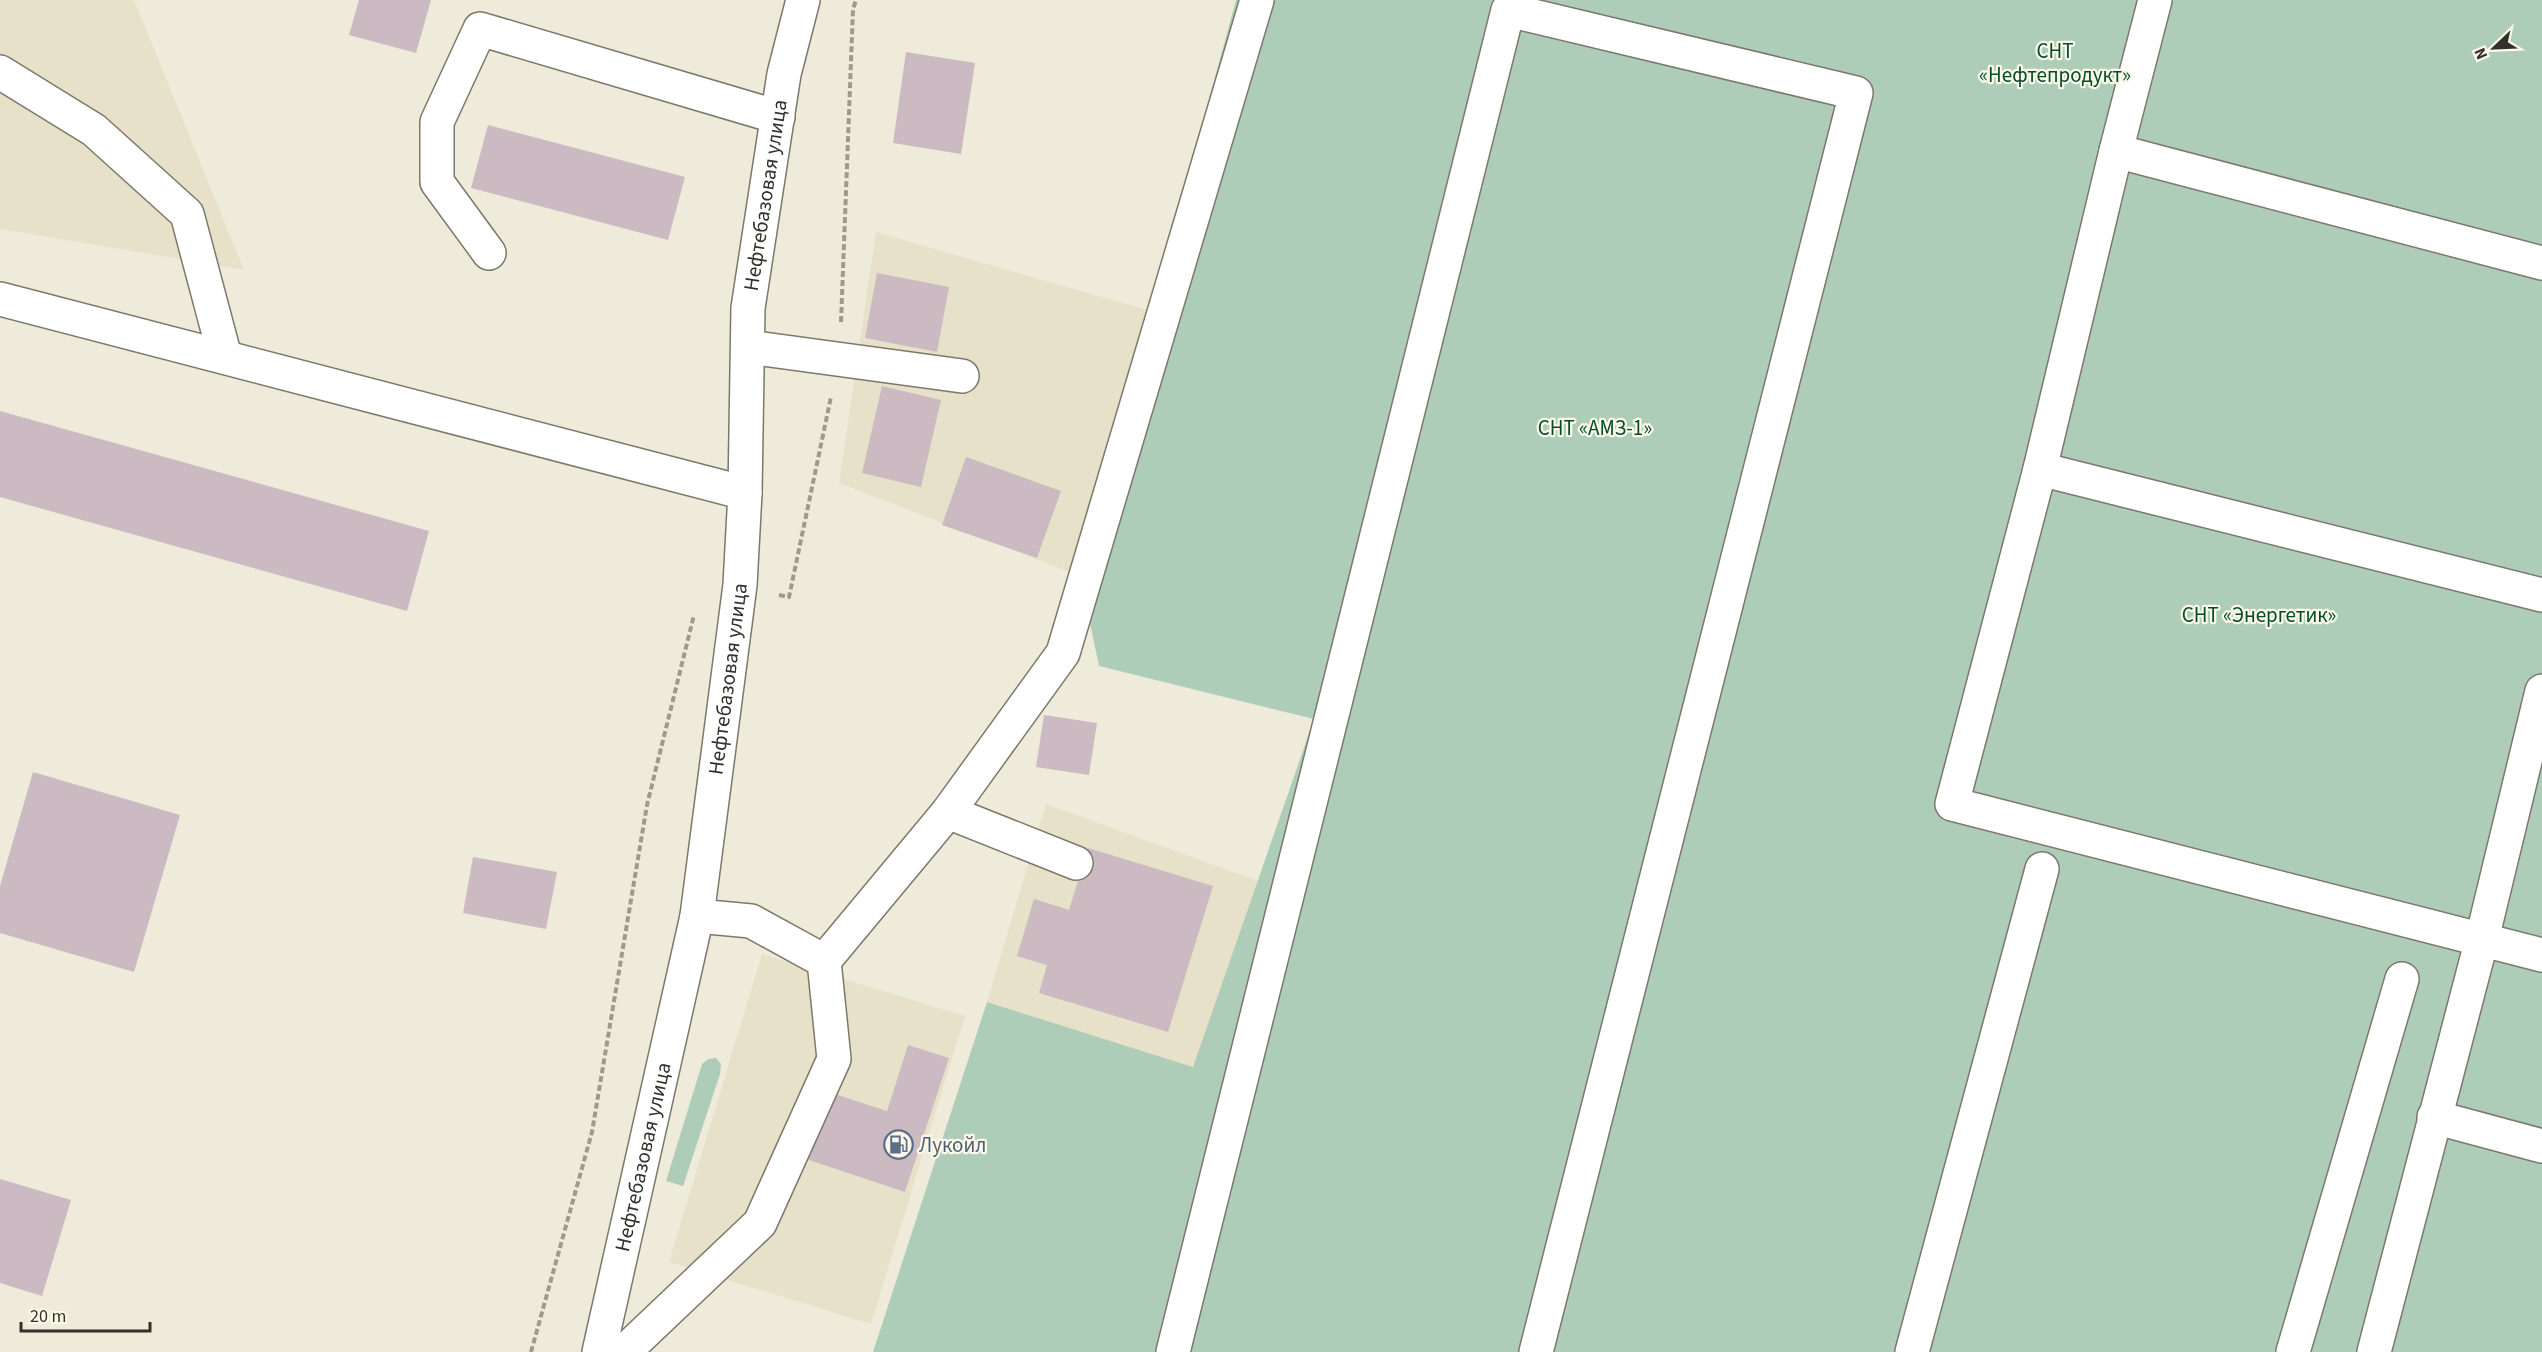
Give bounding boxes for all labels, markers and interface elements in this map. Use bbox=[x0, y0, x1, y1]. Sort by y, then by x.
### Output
north arrow bbox=[2464, 18, 2524, 78]
park label: СНТ «Нефтепродукт» bbox=[1979, 36, 2131, 90]
text: N bbox=[2469, 44, 2493, 63]
street label: Нефтебазовая улица bbox=[736, 97, 795, 293]
park label: СНТ «АМЗ-1» bbox=[1538, 413, 1652, 443]
street label: Нефтебазовая улица bbox=[700, 581, 755, 777]
park label: СНТ «Энергетик» bbox=[2182, 600, 2336, 630]
street label: Нефтебазовая улица bbox=[607, 1059, 679, 1254]
fuel station icon: Лукойл bbox=[882, 1129, 914, 1161]
place label: Лукойл bbox=[919, 1130, 986, 1160]
scale bar bbox=[21, 1295, 150, 1333]
text: 20 m bbox=[30, 1304, 66, 1329]

